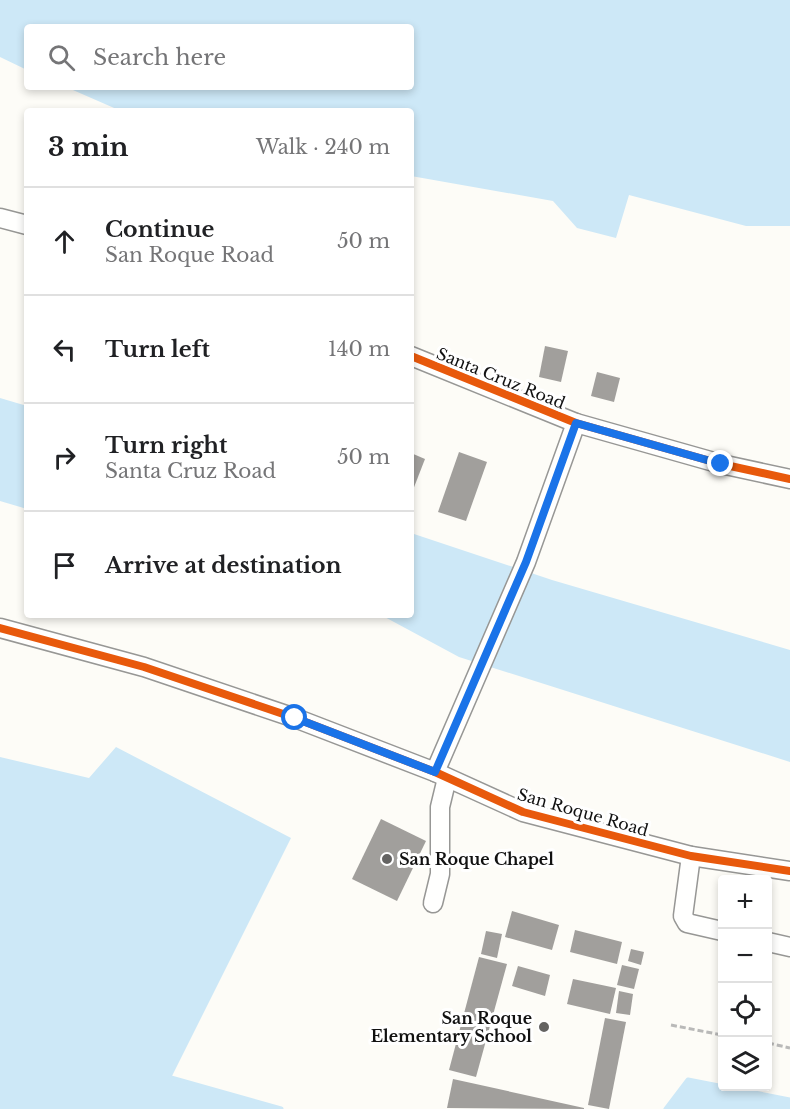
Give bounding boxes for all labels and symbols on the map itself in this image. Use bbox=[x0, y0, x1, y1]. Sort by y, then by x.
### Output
street label: Santa Cruz Road bbox=[434, 343, 568, 413]
route end bbox=[707, 450, 733, 476]
route start bbox=[281, 704, 307, 730]
street label: San Roque Road bbox=[515, 784, 651, 840]
place label: San Roque Chapel bbox=[399, 849, 554, 869]
marker: San Roque Chapel bbox=[380, 852, 394, 866]
place label: San Roque Elementary School bbox=[371, 1008, 532, 1046]
marker: San Roque Elementary School bbox=[537, 1020, 551, 1034]

